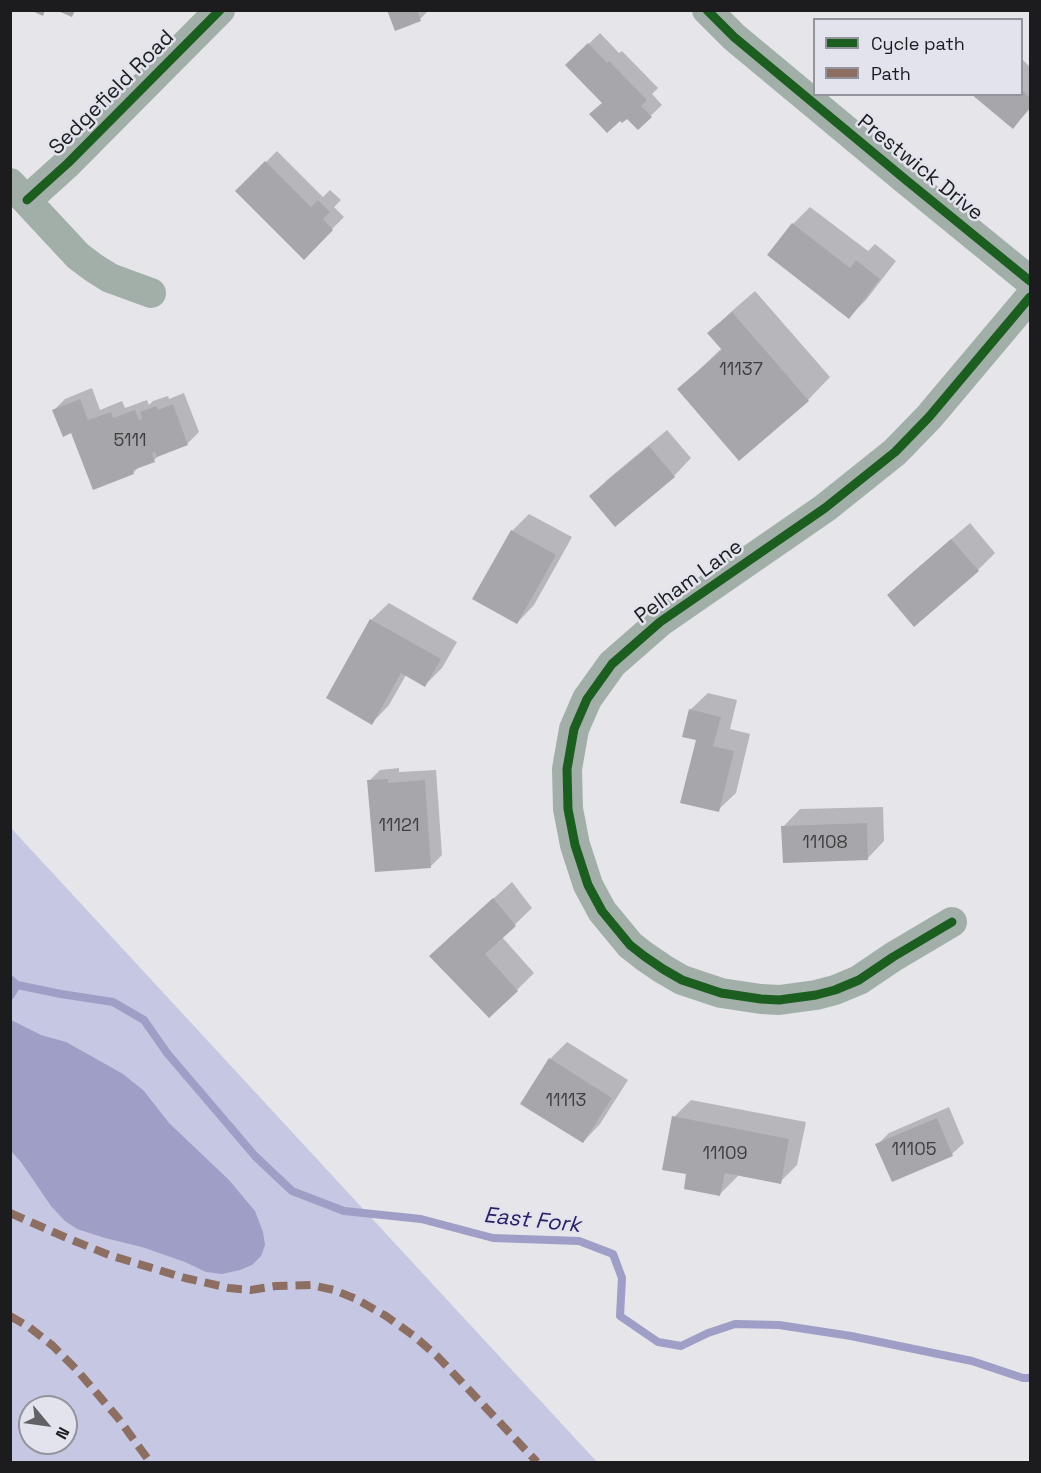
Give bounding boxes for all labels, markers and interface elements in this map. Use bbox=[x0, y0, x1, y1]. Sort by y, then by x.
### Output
legend bbox=[813, 18, 1023, 96]
street label: Sedgefield Road bbox=[44, 25, 180, 161]
text: Cycle path bbox=[871, 32, 965, 55]
text: Path bbox=[871, 62, 911, 85]
street label: Prestwick Drive bbox=[852, 110, 988, 226]
house number: 11137 bbox=[719, 359, 763, 381]
house number: 5111 bbox=[113, 430, 147, 452]
street label: Pelham Lane bbox=[630, 534, 748, 630]
house number: 11121 bbox=[379, 815, 419, 837]
house number: 11108 bbox=[802, 832, 848, 854]
house number: 11113 bbox=[546, 1090, 586, 1112]
house number: 11105 bbox=[892, 1139, 936, 1161]
house number: 11109 bbox=[702, 1143, 748, 1165]
water label: East Fork bbox=[482, 1203, 582, 1239]
north arrow bbox=[18, 1395, 78, 1455]
text: N bbox=[51, 1423, 74, 1443]

